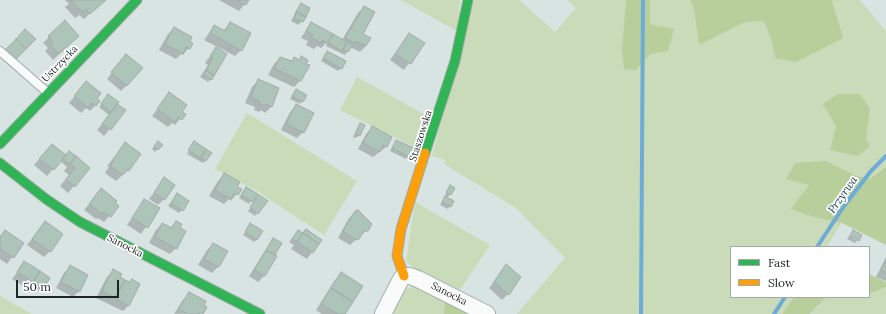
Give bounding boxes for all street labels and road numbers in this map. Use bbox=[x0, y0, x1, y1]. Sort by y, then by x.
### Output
street label: Ustrzycka bbox=[40, 43, 80, 85]
street label: Staszowska bbox=[407, 109, 435, 163]
street label: Sanocka bbox=[105, 232, 145, 260]
street label: Sanocka bbox=[429, 280, 469, 308]

